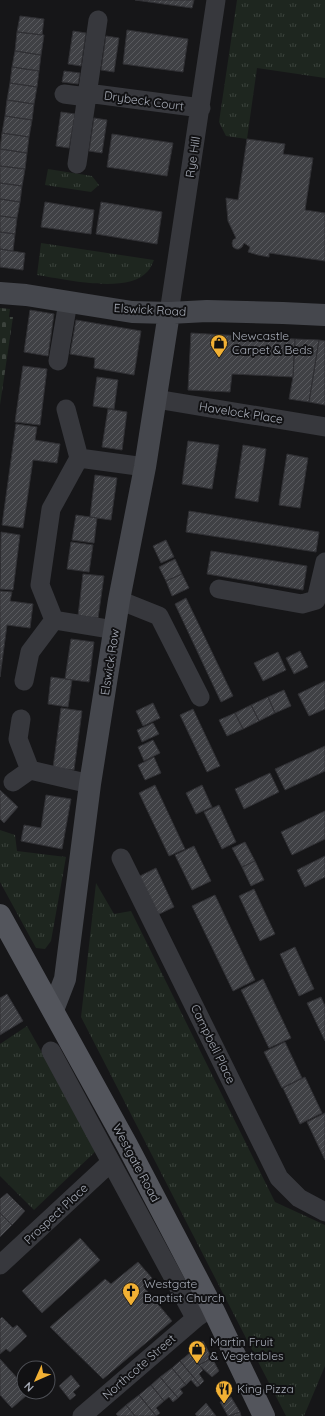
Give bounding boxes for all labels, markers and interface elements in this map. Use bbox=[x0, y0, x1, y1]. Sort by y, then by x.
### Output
street label: Drybeck Court bbox=[103, 87, 185, 114]
street label: Rye Hill bbox=[182, 135, 203, 179]
street label: Elswick Road bbox=[113, 300, 187, 319]
place label: Newcastle Carpet & Beds bbox=[232, 328, 312, 357]
shop icon: Newcastle Carpet & Beds bbox=[209, 333, 229, 358]
street label: Havelock Place bbox=[198, 398, 284, 427]
street label: Elswick Row bbox=[97, 628, 122, 696]
street label: Campbell Place bbox=[188, 1002, 239, 1086]
street label: Westgate Road bbox=[110, 1121, 163, 1204]
street label: Prospect Place bbox=[20, 1180, 91, 1247]
place label: Westgate Baptist Church bbox=[144, 1276, 225, 1305]
church icon: Westgate Baptist Church bbox=[121, 1281, 141, 1306]
street label: Northcote Street bbox=[99, 1331, 178, 1402]
place label: Martin Fruit & Vegetables bbox=[210, 1334, 284, 1363]
shop icon: Martin Fruit & Vegetables bbox=[187, 1339, 207, 1364]
north arrow bbox=[16, 1360, 56, 1400]
text: N bbox=[21, 1379, 37, 1395]
restaurant icon: King Pizza bbox=[214, 1379, 234, 1404]
place label: King Pizza bbox=[237, 1381, 294, 1396]

